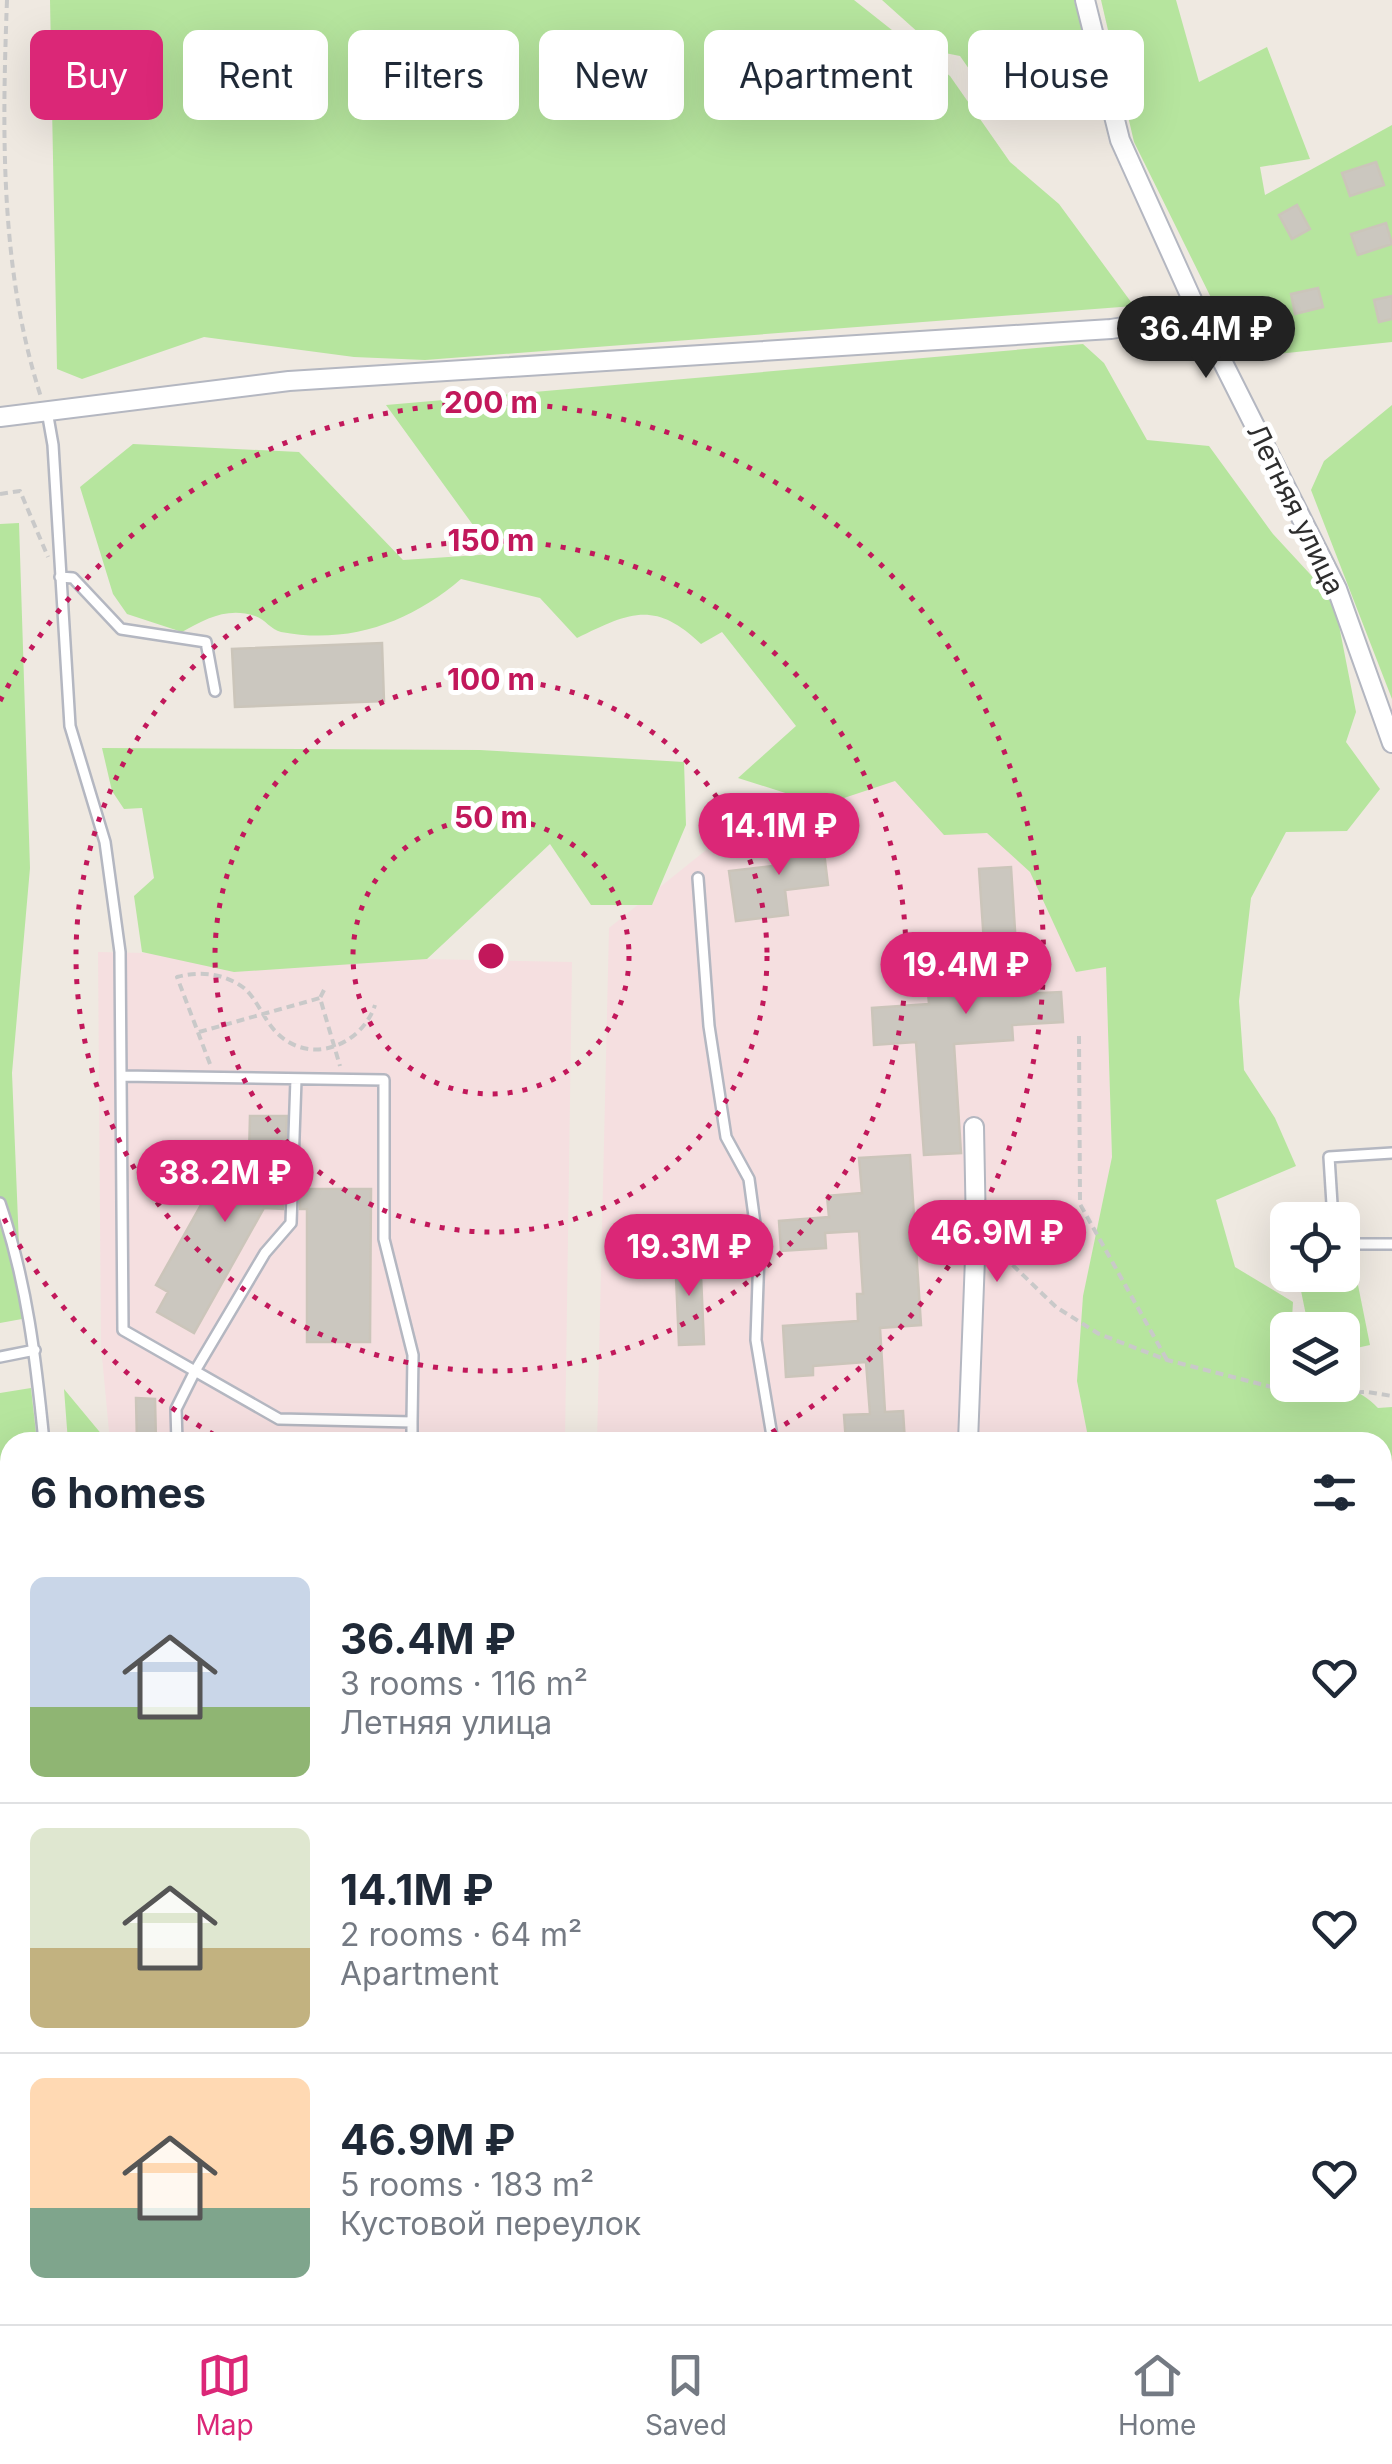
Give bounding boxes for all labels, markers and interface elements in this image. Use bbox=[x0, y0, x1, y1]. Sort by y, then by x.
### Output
chip: Buy bbox=[30, 30, 163, 120]
chip: Rent bbox=[183, 30, 328, 120]
chip: Filters bbox=[348, 30, 519, 120]
chip: New bbox=[539, 30, 684, 120]
chip: Apartment bbox=[704, 30, 948, 120]
chip: House bbox=[968, 30, 1144, 120]
pin: 36.4M ₽ bbox=[1114, 296, 1298, 381]
text: 36.4M ₽ bbox=[1139, 309, 1273, 348]
text: 200 m bbox=[444, 384, 538, 420]
street label: Летняя улица bbox=[1240, 418, 1352, 600]
text: 150 m bbox=[448, 522, 534, 558]
text: 100 m bbox=[447, 661, 535, 697]
pin: 14.1M ₽ bbox=[687, 793, 871, 878]
text: 50 m bbox=[454, 799, 528, 835]
text: 14.1M ₽ bbox=[720, 806, 838, 845]
pin: 19.4M ₽ bbox=[874, 932, 1058, 1017]
centre of rings bbox=[473, 938, 509, 974]
text: 19.4M ₽ bbox=[902, 945, 1030, 984]
pin: 38.2M ₽ bbox=[133, 1140, 317, 1225]
text: 38.2M ₽ bbox=[159, 1153, 291, 1192]
pin: 46.9M ₽ bbox=[905, 1200, 1089, 1285]
map controls bbox=[1270, 1202, 1360, 1402]
button: locate bbox=[1270, 1202, 1360, 1292]
text: 46.9M ₽ bbox=[930, 1213, 1064, 1252]
pin: 19.3M ₽ bbox=[597, 1214, 781, 1299]
text: 19.3M ₽ bbox=[626, 1227, 752, 1266]
button: layers bbox=[1270, 1312, 1360, 1402]
icon: filters bbox=[1307, 1465, 1362, 1520]
text: 6 homes bbox=[30, 1467, 206, 1518]
text: 36.4M ₽ bbox=[340, 1613, 516, 1664]
icon: home bbox=[110, 1617, 230, 1737]
icon: heart bbox=[1307, 1650, 1362, 1705]
text: 3 rooms · 116 m² bbox=[340, 1664, 588, 1703]
text: Летняя улица bbox=[340, 1703, 552, 1742]
text: 14.1M ₽ bbox=[340, 1864, 494, 1915]
icon: home bbox=[110, 1868, 230, 1988]
icon: heart bbox=[1307, 1901, 1362, 1956]
text: 2 rooms · 64 m² bbox=[340, 1915, 582, 1954]
text: Apartment bbox=[340, 1954, 499, 1993]
text: 46.9M ₽ bbox=[340, 2114, 515, 2165]
icon: home bbox=[110, 2118, 230, 2238]
icon: heart bbox=[1307, 2151, 1362, 2206]
text: 5 rooms · 183 m² bbox=[340, 2165, 594, 2204]
text: Кустовой переулок bbox=[340, 2204, 641, 2243]
tab: Map bbox=[196, 2348, 254, 2442]
tab: Saved bbox=[645, 2348, 727, 2442]
tab: Home bbox=[1118, 2348, 1196, 2442]

